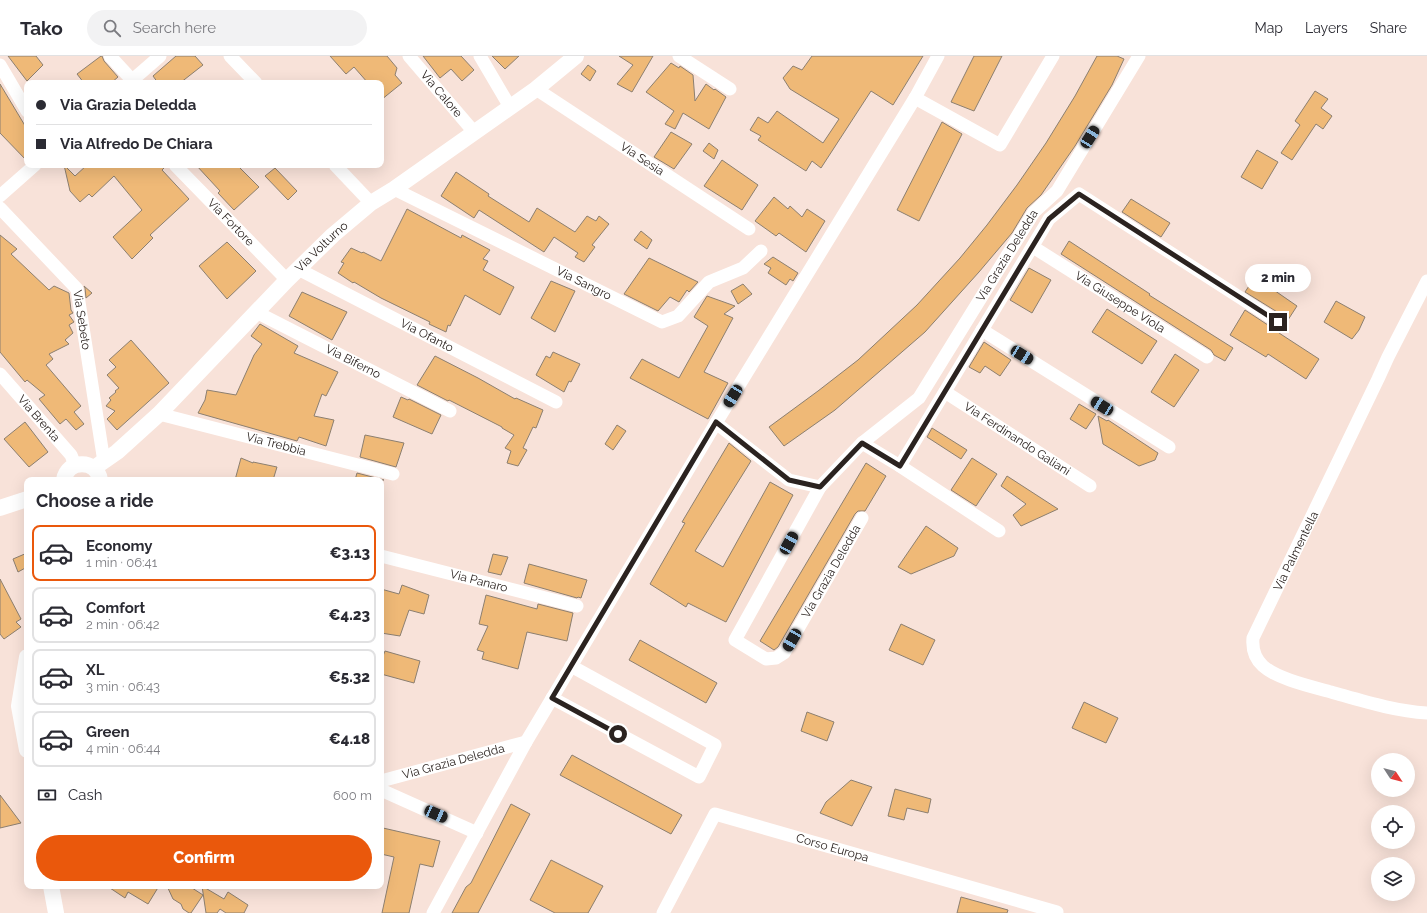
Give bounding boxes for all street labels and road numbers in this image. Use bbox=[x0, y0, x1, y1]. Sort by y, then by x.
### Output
street label: Via Calore bbox=[418, 68, 465, 120]
street label: Via Sesia bbox=[618, 139, 667, 178]
street label: Via Fortore bbox=[205, 196, 257, 249]
street label: Via Grazia Deledda bbox=[973, 207, 1041, 304]
street label: Via Volturno bbox=[292, 218, 351, 275]
street label: Via Sangro bbox=[554, 264, 614, 303]
street label: Via Giuseppe Viola bbox=[1072, 268, 1168, 336]
street label: Via Sebeto bbox=[70, 289, 93, 351]
street label: Via Ofanto bbox=[398, 316, 456, 355]
street label: Via Biferno bbox=[323, 342, 383, 381]
street label: Via Brenta bbox=[15, 392, 63, 444]
street label: Via Ferdinando Galiani bbox=[961, 399, 1073, 478]
street label: Via Trebbia bbox=[245, 430, 308, 458]
street label: Via Palmentella bbox=[1271, 509, 1321, 593]
street label: Via Grazia Deledda bbox=[799, 522, 863, 621]
street label: Via Panaro bbox=[449, 567, 509, 595]
street label: Via Grazia Deledda bbox=[401, 741, 506, 782]
street label: Corso Europa bbox=[794, 831, 870, 865]

